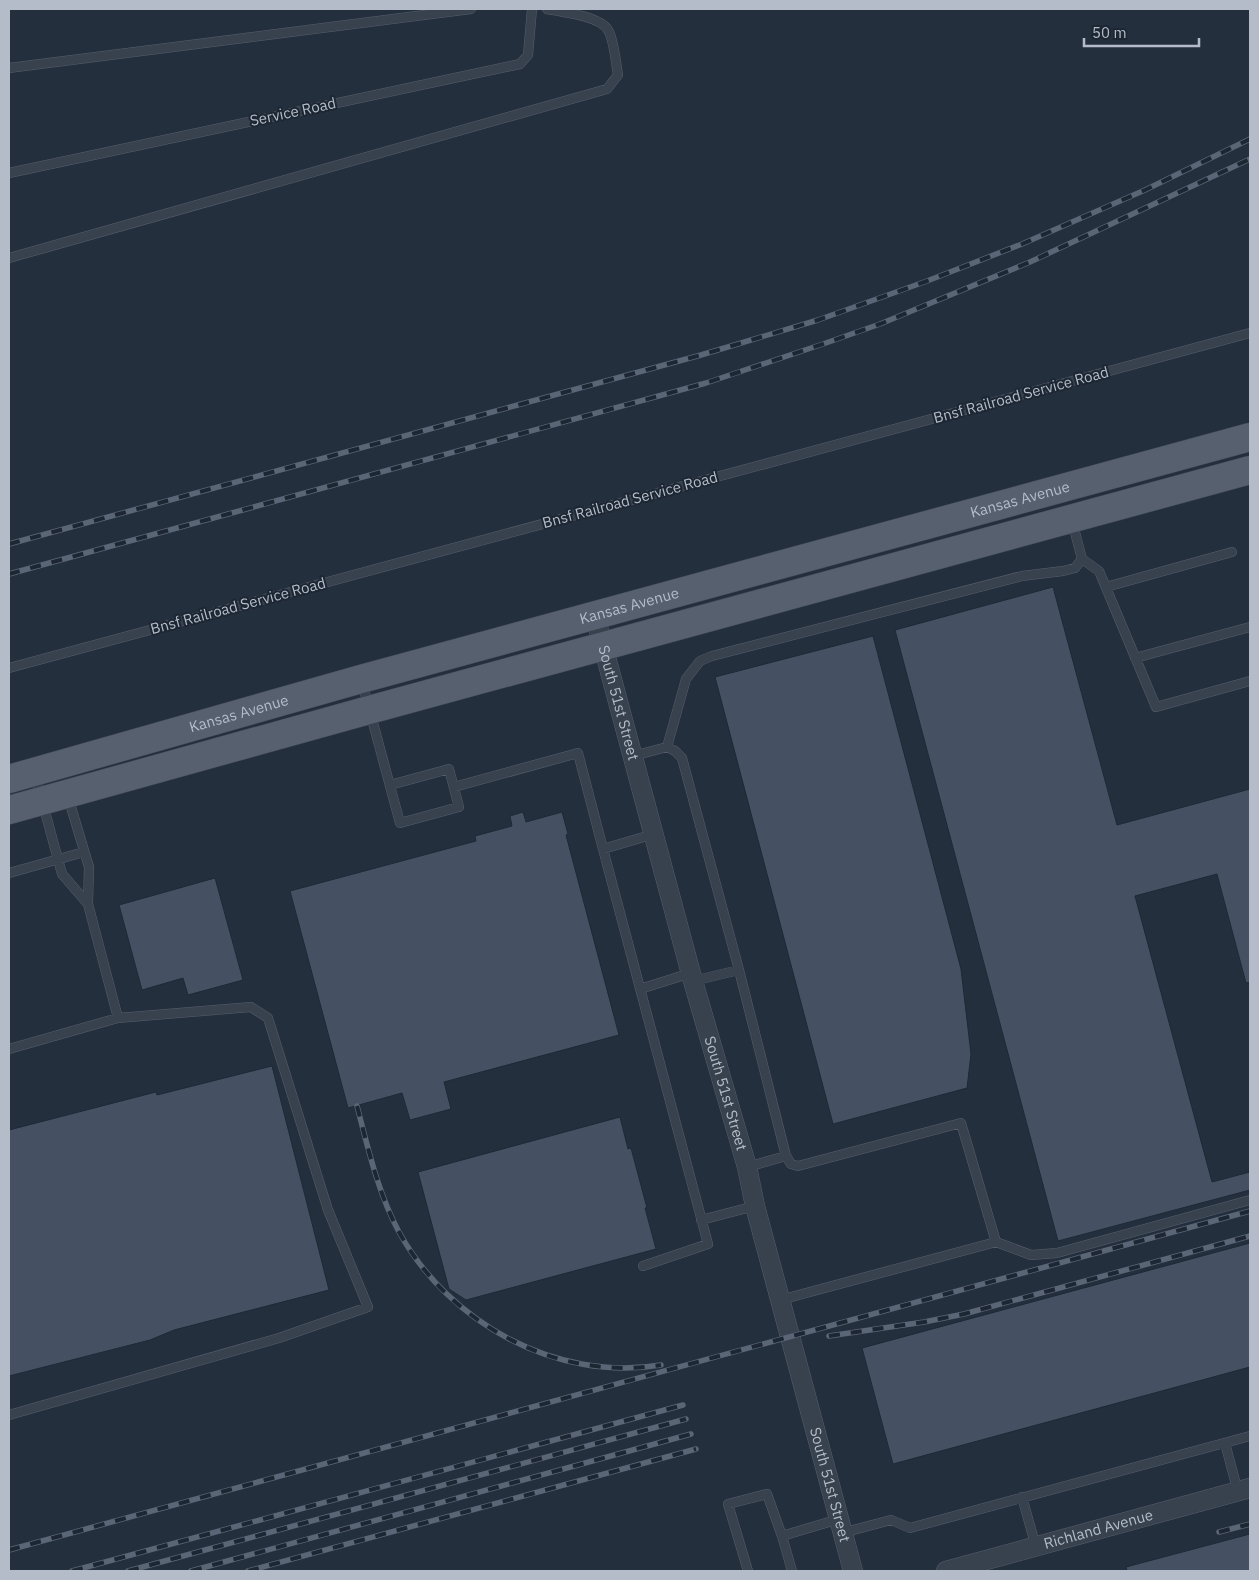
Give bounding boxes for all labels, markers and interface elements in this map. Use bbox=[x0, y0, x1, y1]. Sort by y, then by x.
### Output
scale bar bbox=[1084, 15, 1199, 47]
text: 50 m bbox=[1092, 23, 1127, 42]
street label: Service Road bbox=[248, 93, 338, 130]
street label: Bnsf Railroad Service Road bbox=[931, 362, 1111, 427]
street label: Bnsf Railroad Service Road bbox=[540, 467, 720, 532]
street label: Kansas Avenue bbox=[968, 477, 1072, 522]
street label: Bnsf Railroad Service Road bbox=[148, 573, 328, 638]
street label: Kansas Avenue bbox=[577, 583, 681, 628]
street label: South 51st Street bbox=[594, 643, 643, 762]
street label: Kansas Avenue bbox=[187, 690, 291, 736]
street label: South 51st Street bbox=[701, 1034, 752, 1153]
street label: South 51st Street bbox=[806, 1425, 855, 1544]
street label: Richland Avenue bbox=[1042, 1505, 1155, 1553]

